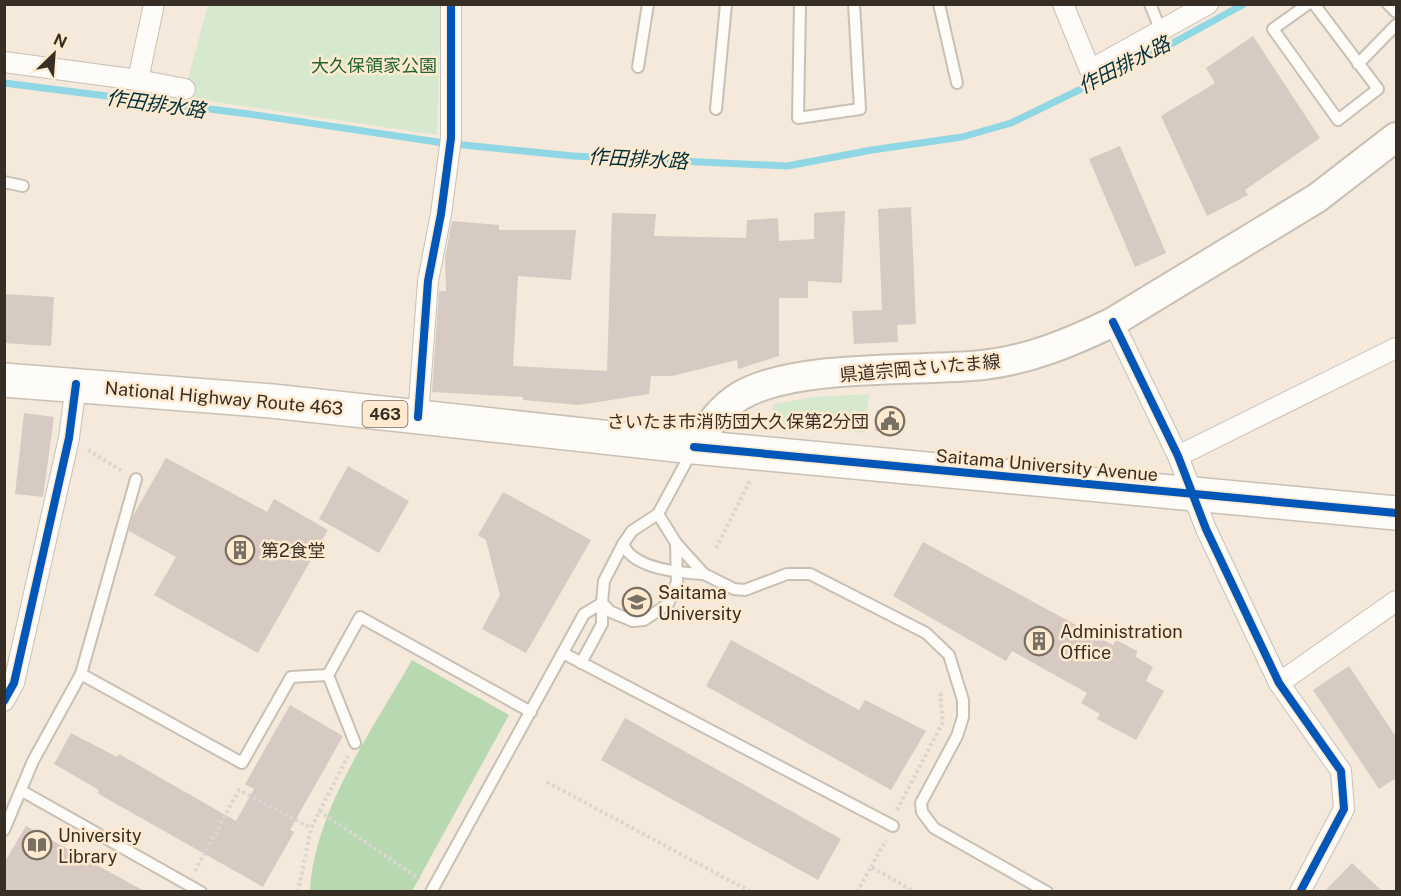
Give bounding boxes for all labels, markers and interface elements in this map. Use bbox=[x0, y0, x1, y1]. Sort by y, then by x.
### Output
north arrow bbox=[24, 24, 84, 84]
text: N bbox=[50, 30, 70, 52]
water label: 作田排水路 bbox=[1074, 31, 1176, 98]
park label: 大久保領家公園 bbox=[311, 55, 437, 76]
water label: 作田排水路 bbox=[105, 85, 209, 123]
water label: 作田排水路 bbox=[587, 144, 691, 174]
street label: 県道宗岡さいたま線 bbox=[839, 351, 1001, 385]
street label: National Highway Route 463 bbox=[104, 377, 344, 419]
road number: 463 bbox=[362, 401, 408, 427]
public building icon: さいたま市消防団大久保第2分団 bbox=[874, 405, 906, 437]
place label: さいたま市消防団大久保第2分団 bbox=[607, 411, 869, 432]
street label: Saitama University Avenue bbox=[935, 445, 1159, 485]
building icon: 第2食堂 bbox=[224, 534, 256, 566]
place label: 第2食堂 bbox=[261, 540, 326, 561]
place label: Saitama University bbox=[658, 582, 742, 624]
school or university icon: Saitama University bbox=[621, 586, 653, 618]
place label: Administration Office bbox=[1060, 621, 1183, 663]
building icon: Administration Office bbox=[1023, 625, 1055, 657]
place label: University Library bbox=[58, 825, 142, 867]
library icon: University Library bbox=[21, 829, 53, 861]

